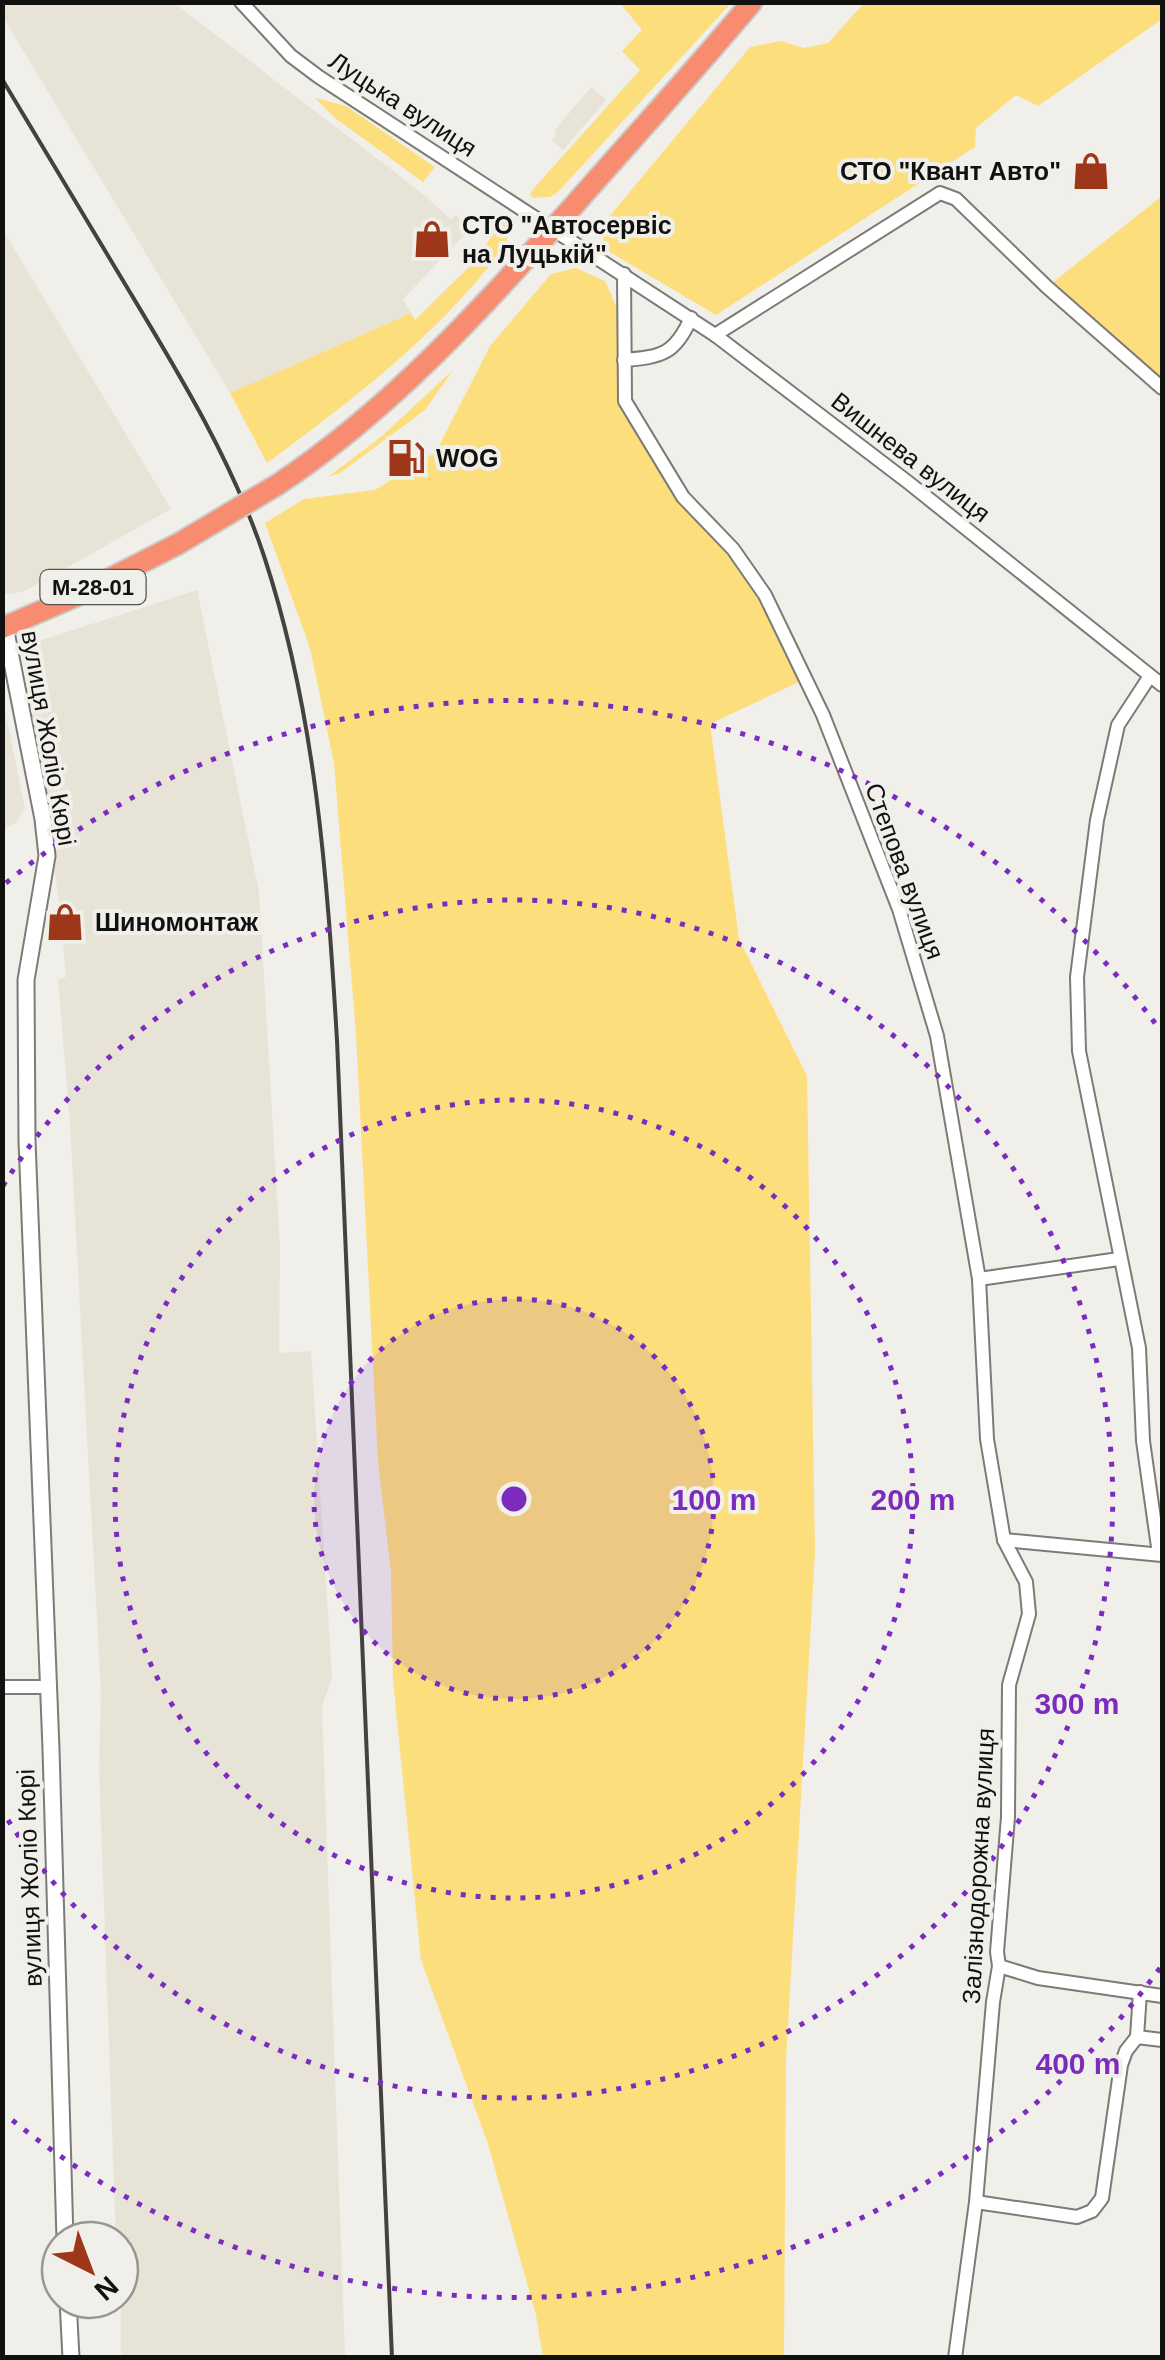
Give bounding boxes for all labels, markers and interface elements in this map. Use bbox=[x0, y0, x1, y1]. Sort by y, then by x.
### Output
street label: Луцька вулиця bbox=[324, 46, 482, 162]
shop icon: СТО "Квант Авто" bbox=[1070, 150, 1112, 192]
place label: СТО "Квант Авто" bbox=[840, 157, 1061, 185]
place label: СТО "Автосервіс на Луцькій" bbox=[462, 211, 672, 268]
shop icon: СТО "Автосервіс на Луцькій" bbox=[411, 218, 453, 260]
street label: Вишнева вулиця bbox=[826, 386, 996, 528]
fuel station icon: WOG bbox=[385, 437, 427, 479]
place label: WOG bbox=[436, 444, 499, 472]
road number: М-28-01 bbox=[41, 570, 146, 604]
street label: вулиця Жоліо Кюрі bbox=[16, 628, 82, 848]
street label: Степова вулиця bbox=[860, 779, 950, 963]
shop icon: Шиномонтаж bbox=[44, 901, 86, 943]
place label: Шиномонтаж bbox=[95, 908, 258, 936]
centre of rings bbox=[496, 1481, 532, 1517]
text: 100 m bbox=[671, 1483, 757, 1516]
text: 200 m bbox=[870, 1483, 956, 1516]
text: 300 m bbox=[1034, 1687, 1120, 1720]
street label: Залізнодорожна вулиця bbox=[957, 1727, 999, 2005]
street label: вулиця Жоліо Кюрі bbox=[11, 1769, 47, 1987]
text: 400 m bbox=[1035, 2047, 1121, 2080]
north arrow bbox=[40, 2220, 140, 2320]
text: N bbox=[89, 2270, 124, 2306]

